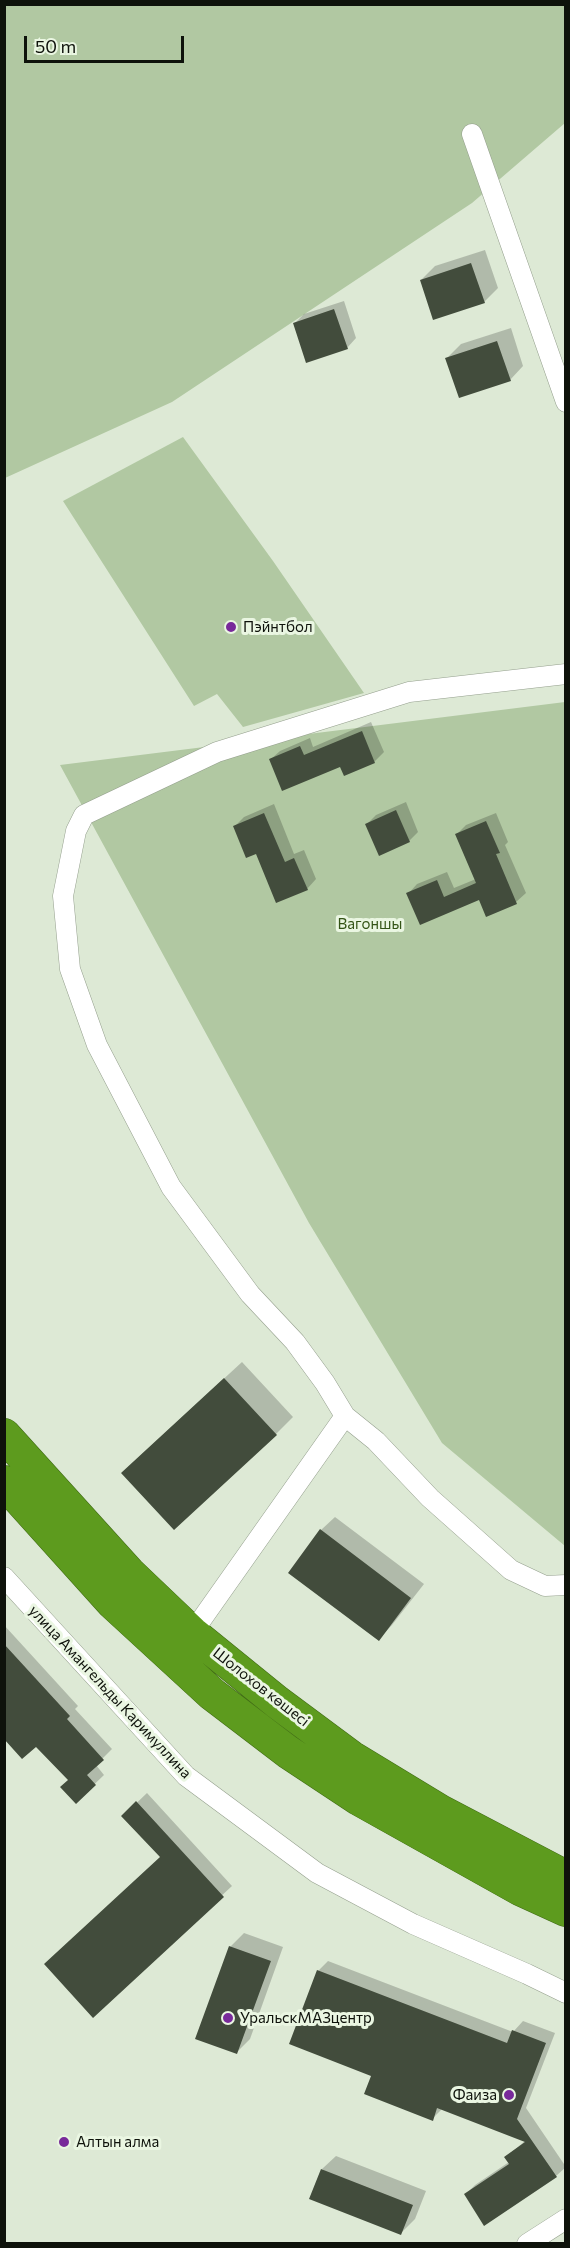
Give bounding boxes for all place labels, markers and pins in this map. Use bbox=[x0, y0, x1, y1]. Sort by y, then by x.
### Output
place label: Пэйнтбол bbox=[243, 618, 313, 636]
marker: Пэйнтбол bbox=[224, 620, 238, 634]
place label: УральскМАЗцентр bbox=[240, 2009, 372, 2027]
marker: УральскМАЗцентр bbox=[221, 2011, 235, 2025]
place label: Фаиза bbox=[453, 2086, 497, 2104]
marker: Фаиза bbox=[502, 2088, 516, 2102]
place label: Алтын алма bbox=[76, 2133, 159, 2151]
marker: Алтын алма bbox=[57, 2135, 71, 2149]

